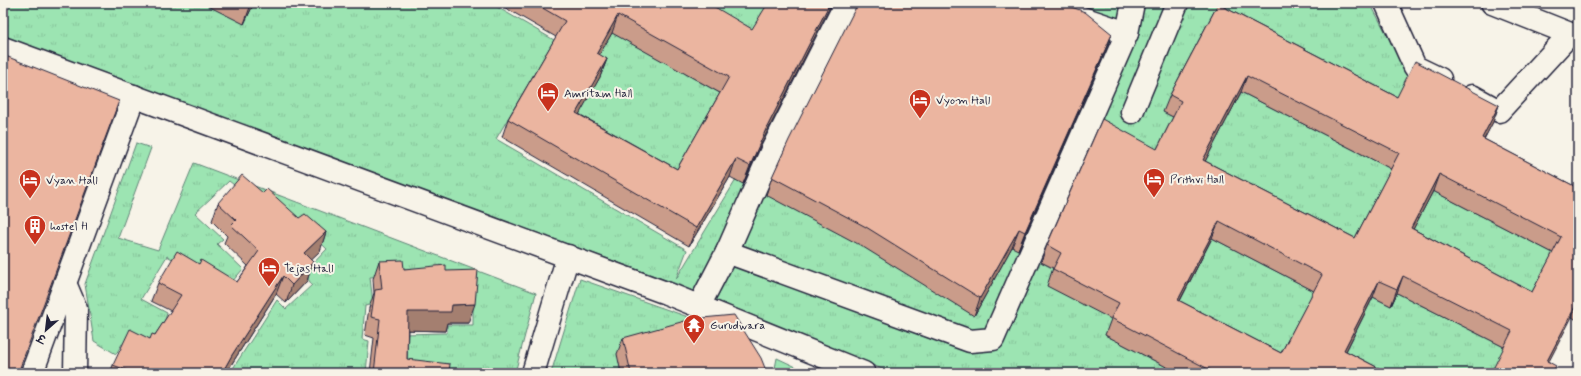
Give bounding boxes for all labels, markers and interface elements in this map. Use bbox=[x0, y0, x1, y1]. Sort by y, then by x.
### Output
hotel icon: Amritam Hall bbox=[535, 80, 561, 113]
place label: Amritam Hall bbox=[564, 86, 633, 102]
hotel icon: Vyom Hall bbox=[907, 87, 933, 120]
place label: Vyom Hall bbox=[936, 93, 990, 109]
hotel icon: Prithvi Hall bbox=[1141, 166, 1167, 199]
hotel icon: Vyan Hall bbox=[17, 167, 43, 200]
place label: Prithvi Hall bbox=[1170, 172, 1224, 188]
place label: Vyan Hall bbox=[46, 173, 98, 189]
building icon: hostel H bbox=[22, 213, 48, 246]
place label: hostel H bbox=[50, 219, 88, 235]
hotel icon: Tejas Hall bbox=[256, 255, 282, 288]
place label: Tejas Hall bbox=[284, 261, 333, 277]
north arrow bbox=[26, 310, 66, 350]
temple icon: Gurudwara bbox=[681, 312, 707, 345]
place label: Gurudwara bbox=[710, 318, 766, 334]
text: उ bbox=[34, 329, 49, 346]

